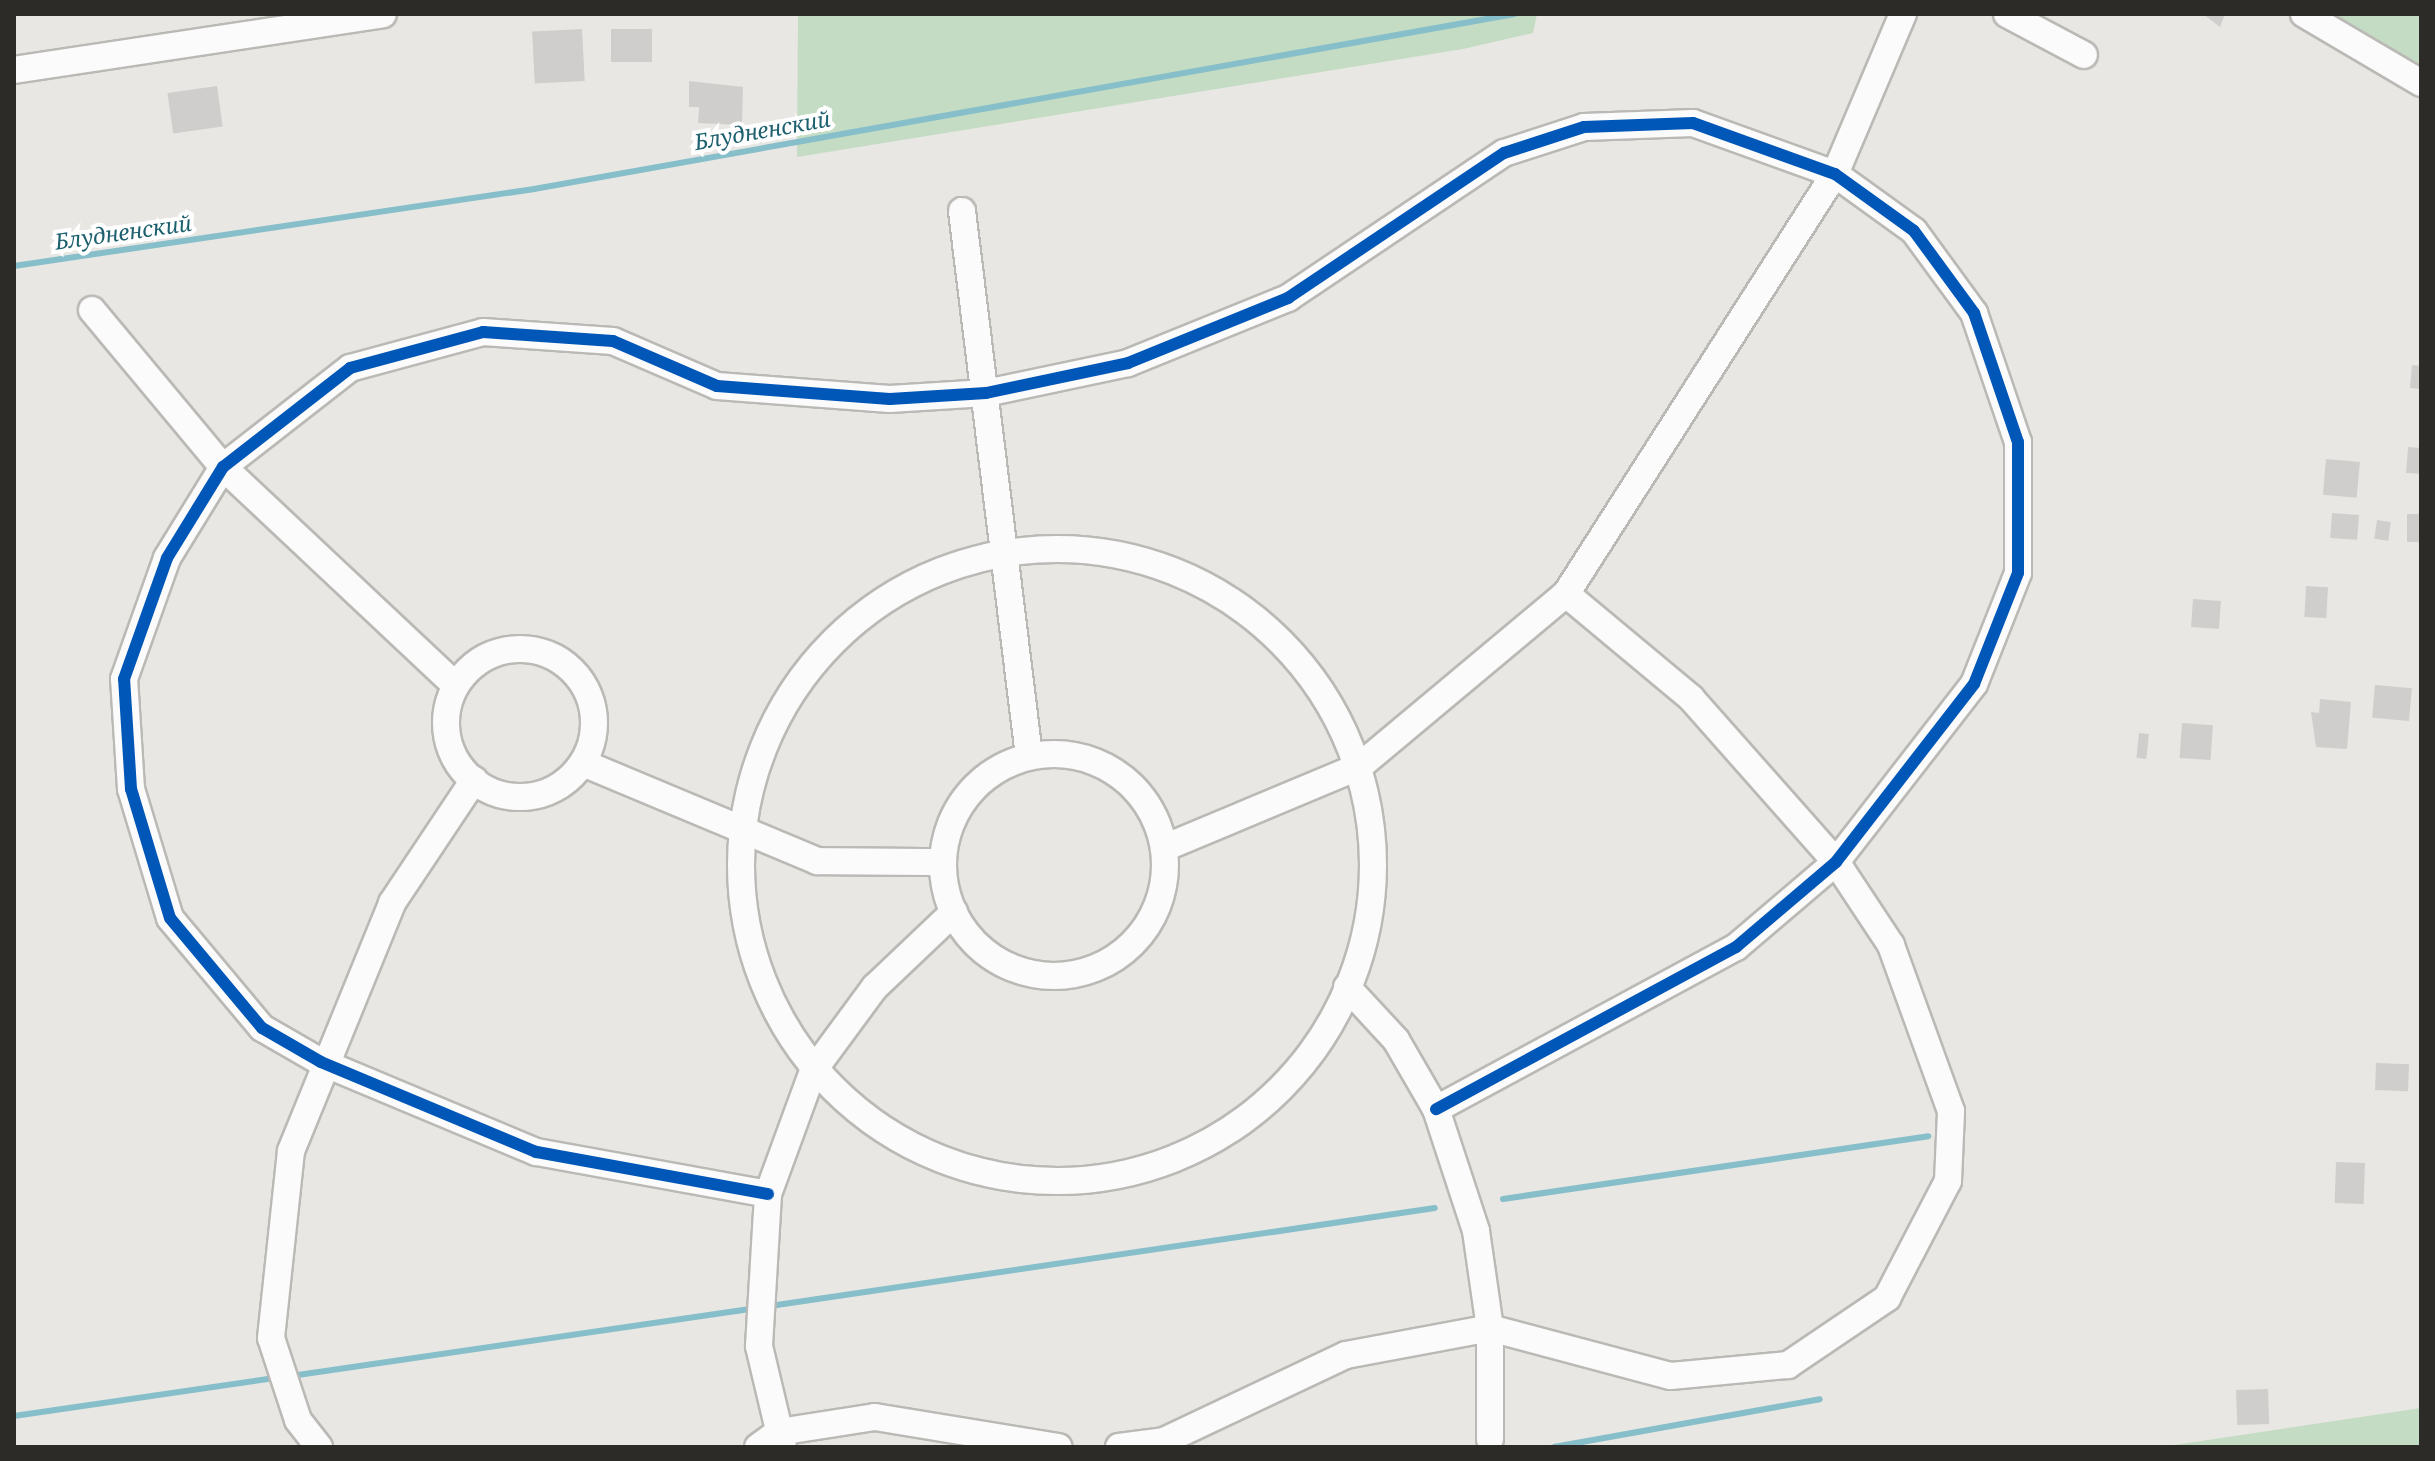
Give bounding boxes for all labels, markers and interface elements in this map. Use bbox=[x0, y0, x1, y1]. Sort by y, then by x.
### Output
water label: Блудненский bbox=[692, 105, 832, 155]
water label: Блудненский bbox=[53, 209, 193, 255]

